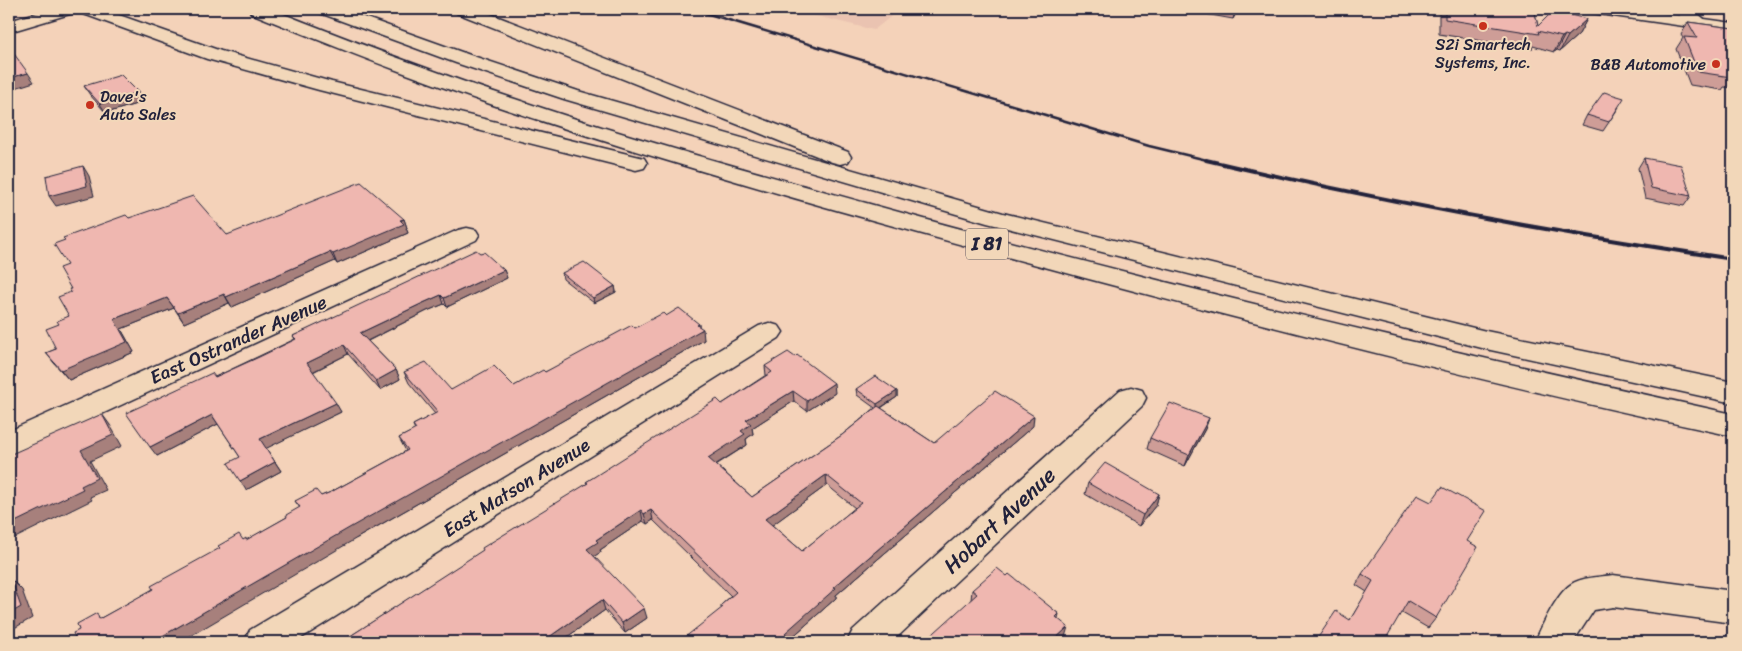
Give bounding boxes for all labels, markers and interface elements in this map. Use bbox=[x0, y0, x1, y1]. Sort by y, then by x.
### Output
marker: S2i Smartech Systems, Inc. bbox=[1477, 20, 1489, 32]
place label: S2i Smartech Systems, Inc. bbox=[1435, 30, 1531, 77]
place label: B&B Automotive bbox=[1590, 50, 1706, 79]
marker: B&B Automotive bbox=[1710, 58, 1722, 70]
place label: Dave's Auto Sales bbox=[99, 82, 176, 129]
marker: Dave's Auto Sales bbox=[84, 99, 96, 111]
road number: I 81 bbox=[966, 228, 1008, 260]
street label: East Ostrander Avenue bbox=[144, 285, 332, 393]
street label: East Matson Avenue bbox=[436, 429, 597, 546]
street label: Hobart Avenue bbox=[933, 457, 1065, 584]

